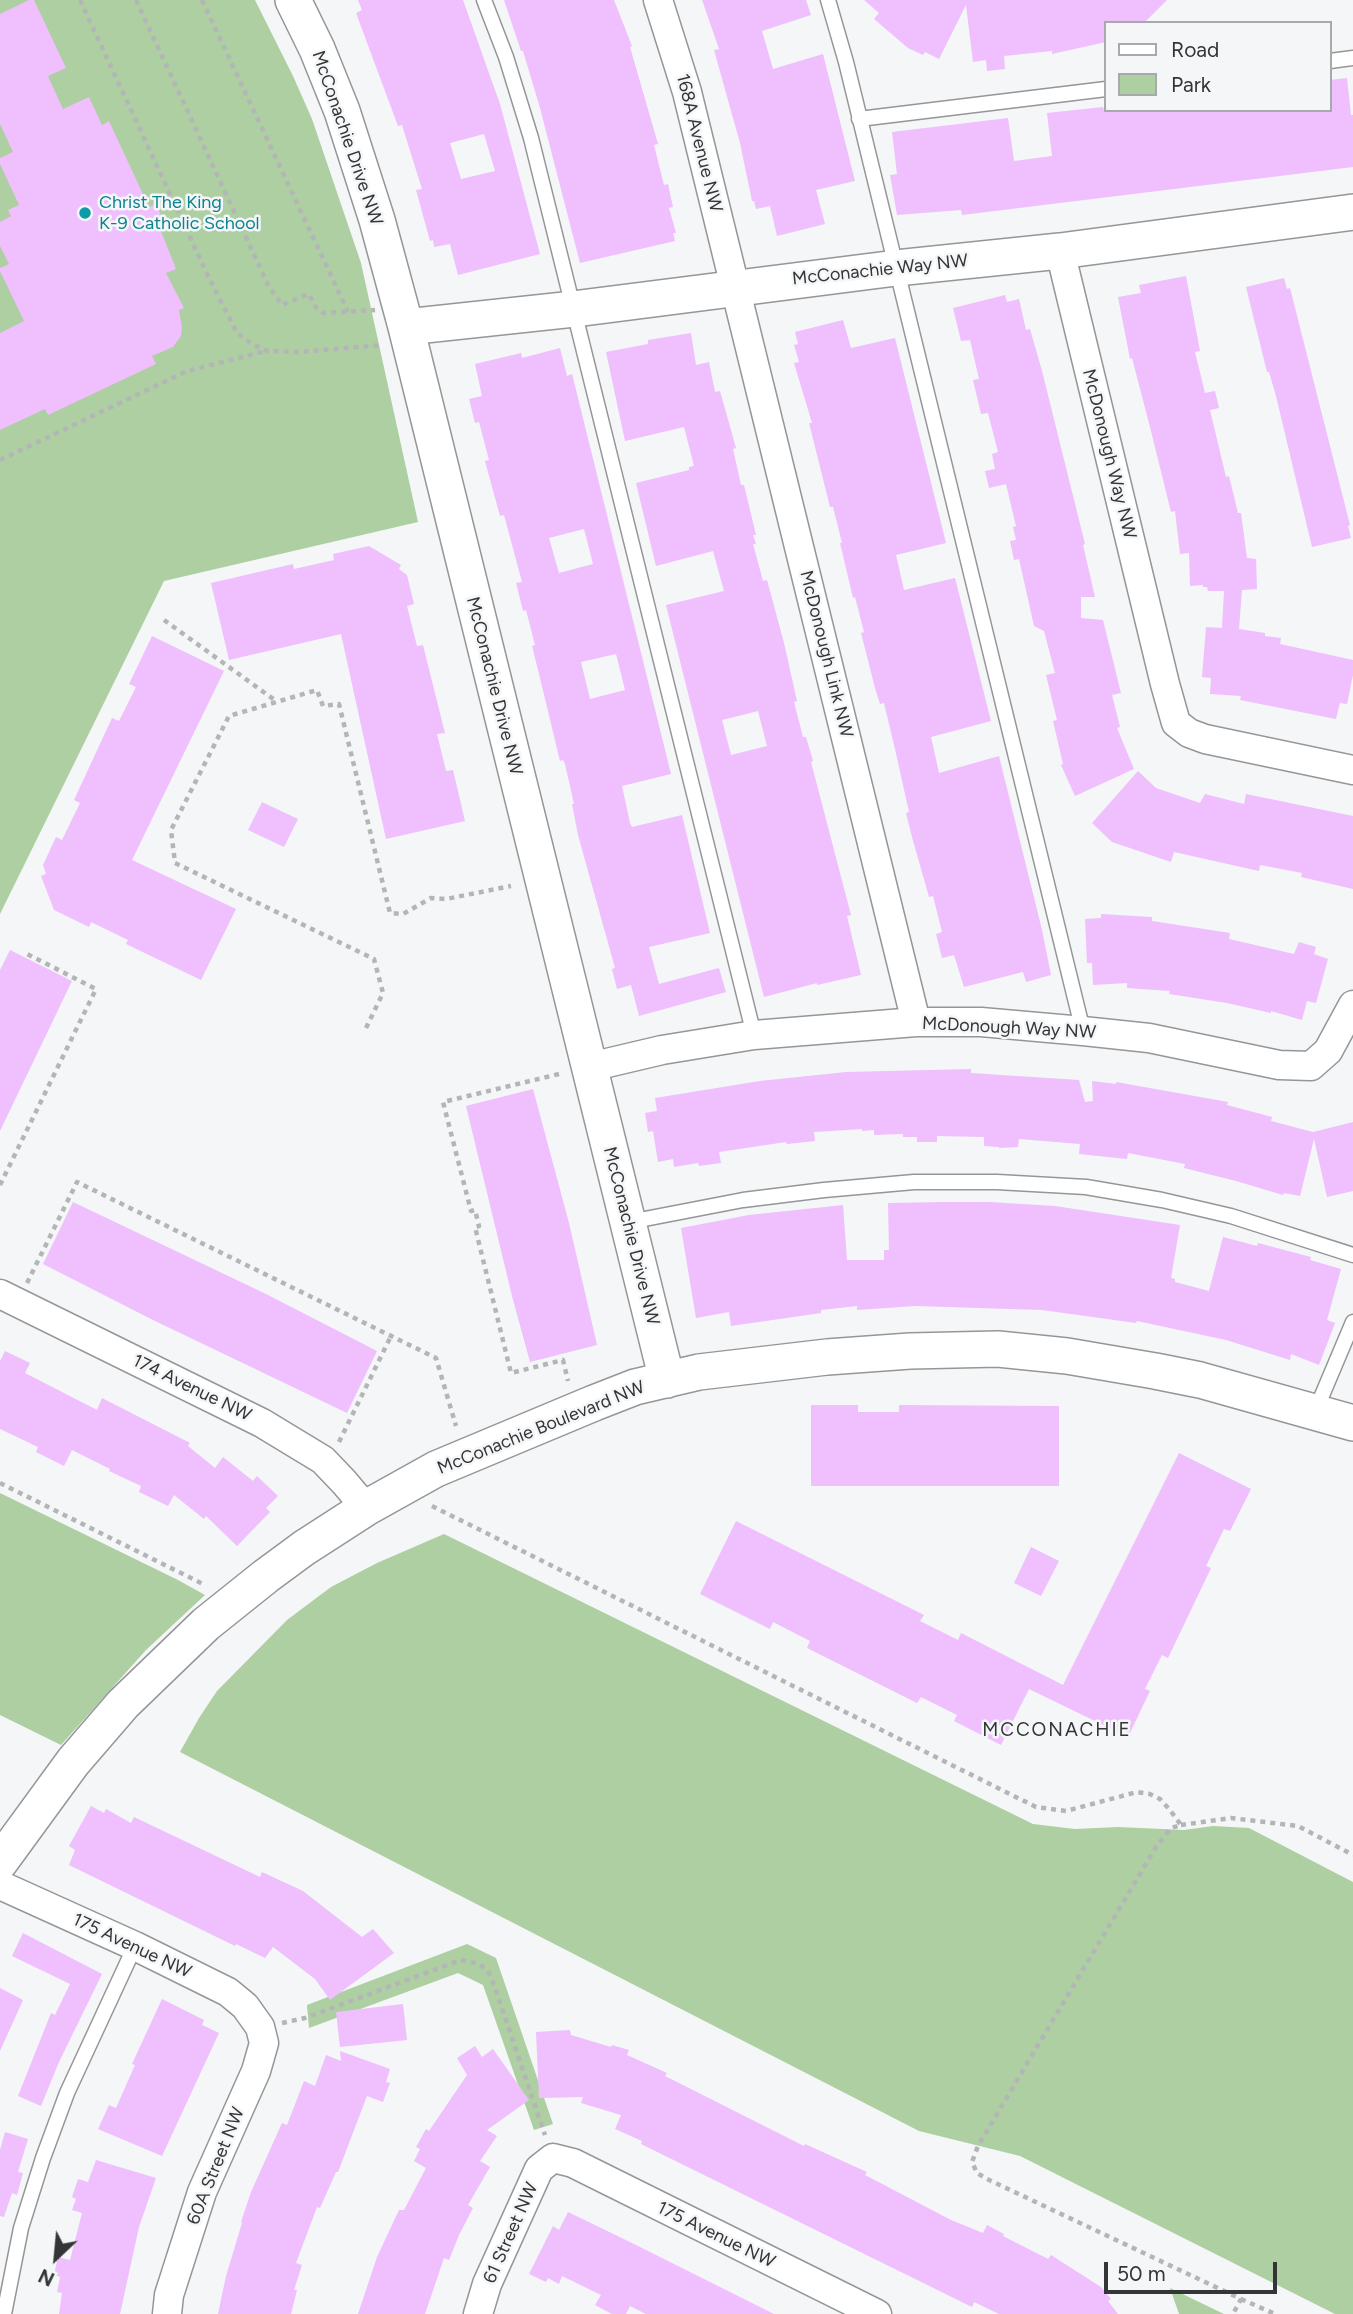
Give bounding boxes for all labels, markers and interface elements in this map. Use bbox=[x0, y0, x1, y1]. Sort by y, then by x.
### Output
legend bbox=[1104, 21, 1332, 112]
text: Road bbox=[1171, 37, 1219, 62]
street label: McConachie Drive NW bbox=[307, 48, 387, 228]
street label: 168A Avenue NW bbox=[671, 72, 727, 214]
text: Park bbox=[1171, 72, 1211, 97]
place label: Christ The King K-9 Catholic School bbox=[99, 192, 260, 234]
marker: Christ The King K-9 Catholic School bbox=[77, 205, 93, 221]
street label: McConachie Way NW bbox=[791, 250, 969, 290]
street label: McDonough Way NW bbox=[1077, 367, 1141, 541]
street label: McDonough Link NW bbox=[795, 568, 857, 740]
street label: McConachie Drive NW bbox=[461, 595, 527, 777]
street label: McDonough Way NW bbox=[922, 1013, 1096, 1043]
street label: McConachie Drive NW bbox=[598, 1145, 664, 1327]
street label: 174 Avenue NW bbox=[129, 1350, 255, 1426]
street label: McConachie Boulevard NW bbox=[434, 1377, 648, 1479]
district label: MCCONACHIE bbox=[983, 1719, 1131, 1741]
street label: 175 Avenue NW bbox=[69, 1909, 195, 1983]
street label: 60A Street NW bbox=[183, 2104, 249, 2228]
street label: 61 Street NW bbox=[479, 2179, 543, 2287]
street label: 175 Avenue NW bbox=[654, 2197, 778, 2273]
north arrow bbox=[21, 2223, 91, 2293]
scale bar bbox=[1108, 2248, 1281, 2292]
text: 50 m bbox=[1117, 2261, 1166, 2286]
text: N bbox=[35, 2264, 58, 2291]

